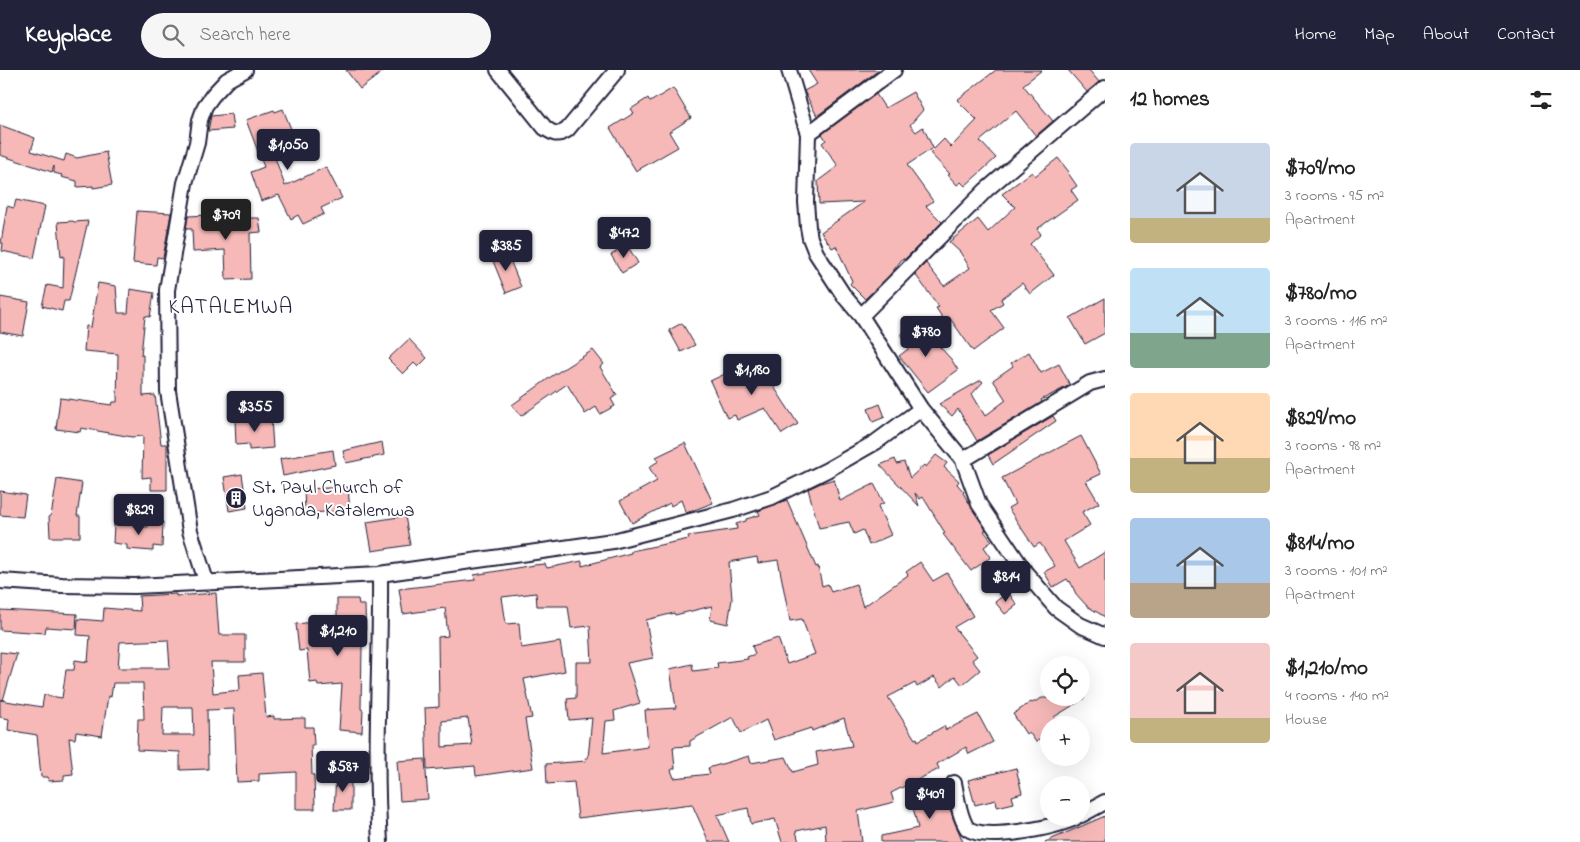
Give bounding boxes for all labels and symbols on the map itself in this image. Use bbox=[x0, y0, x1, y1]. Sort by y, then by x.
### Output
pin: $1,050 bbox=[247, 128, 329, 171]
pin: $709 bbox=[196, 198, 256, 241]
pin: $472 bbox=[594, 216, 654, 259]
pin: $385 bbox=[476, 230, 536, 272]
district label: KATALEMWA bbox=[169, 292, 293, 324]
pin: $780 bbox=[896, 316, 956, 358]
pin: $1,180 bbox=[711, 354, 793, 396]
pin: $355 bbox=[225, 390, 285, 433]
place label: St. Paul Church of Uganda, Katalemwa bbox=[252, 474, 415, 527]
building icon: St. Paul Church of Uganda, Katalemwa bbox=[224, 486, 248, 510]
pin: $829 bbox=[109, 494, 169, 536]
pin: $814 bbox=[976, 560, 1036, 603]
pin: $1,210 bbox=[297, 614, 379, 657]
pin: $587 bbox=[313, 750, 373, 793]
pin: $409 bbox=[900, 778, 960, 820]

